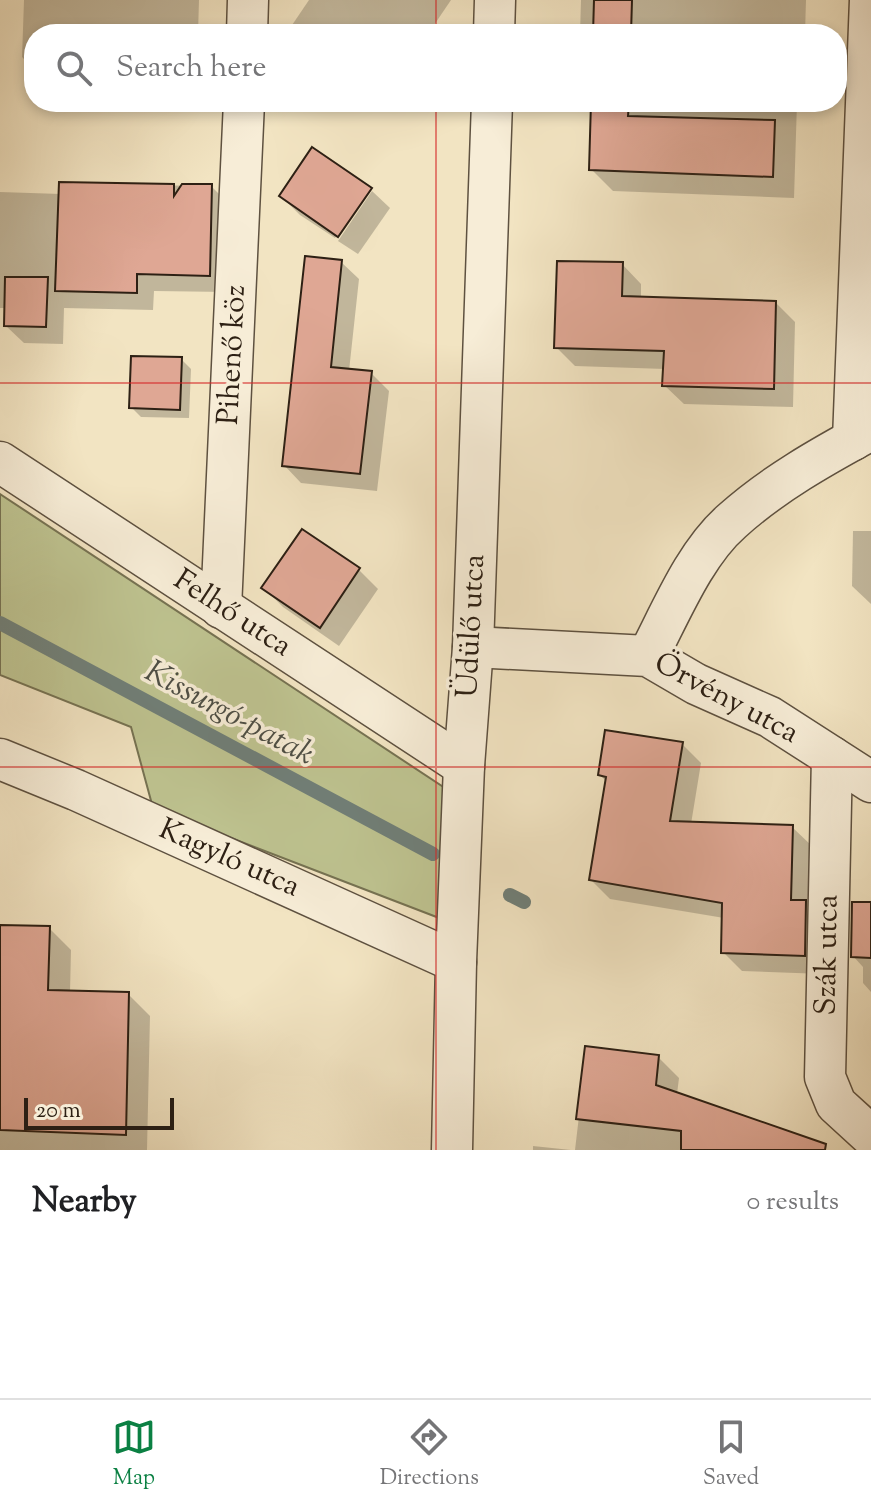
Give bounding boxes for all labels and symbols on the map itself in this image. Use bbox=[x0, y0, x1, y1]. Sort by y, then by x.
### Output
street label: Pihenő köz bbox=[208, 284, 258, 426]
street label: Üdülő utca bbox=[447, 553, 497, 699]
street label: Felhő utca bbox=[164, 560, 300, 668]
street label: Örvény utca bbox=[646, 643, 806, 755]
water label: Kissurgó-patak bbox=[136, 650, 322, 778]
street label: Kagyló utca bbox=[152, 809, 307, 909]
street label: Szák utca bbox=[805, 894, 851, 1016]
scale bar bbox=[24, 1094, 174, 1130]

